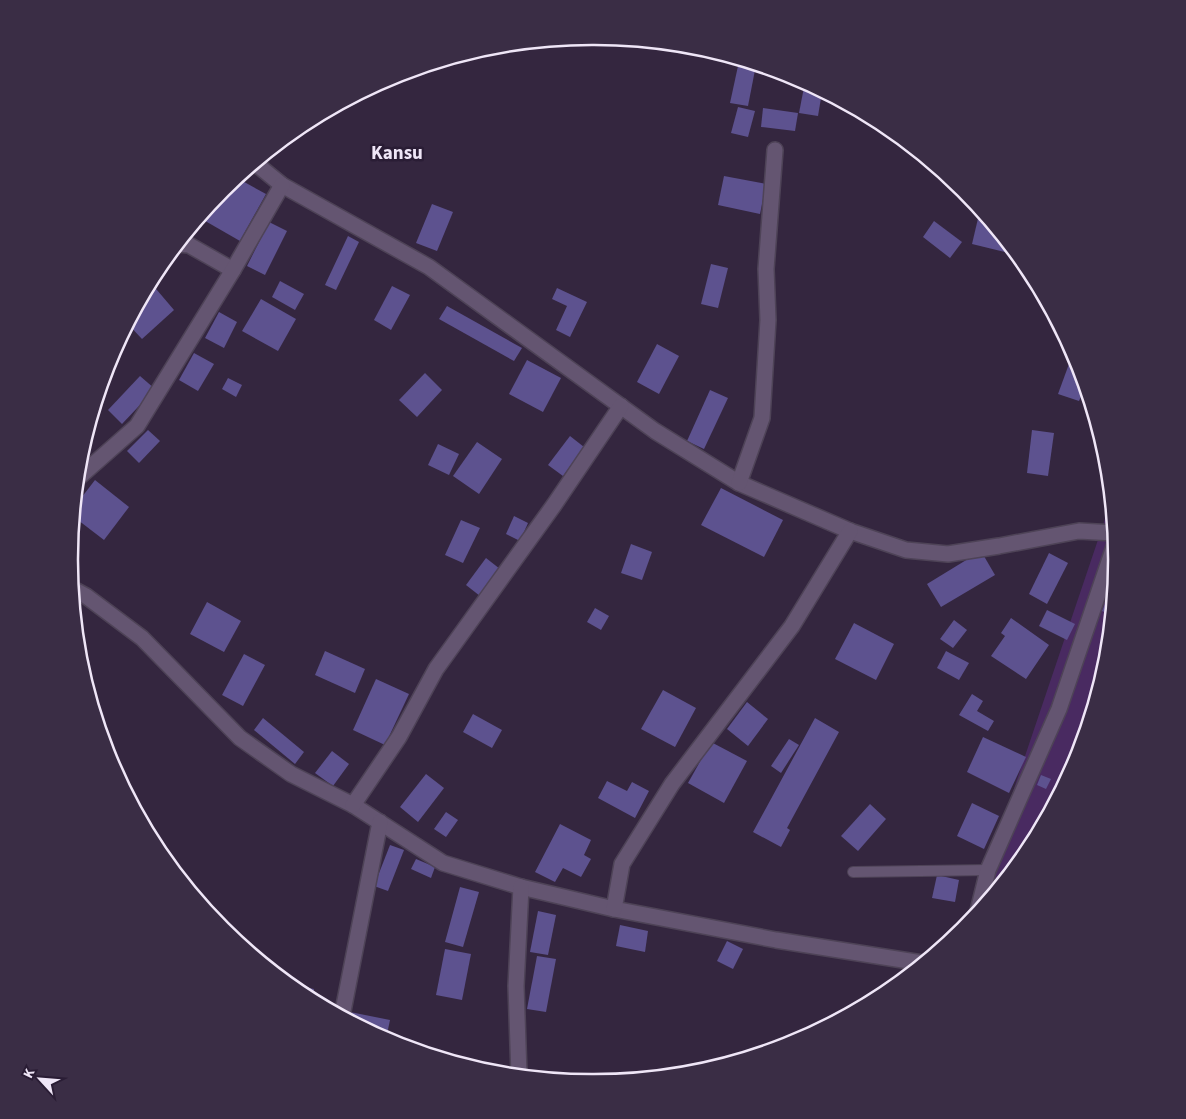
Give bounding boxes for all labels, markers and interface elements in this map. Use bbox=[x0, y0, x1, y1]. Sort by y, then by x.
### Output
district label: Kansu bbox=[371, 140, 423, 167]
north arrow bbox=[15, 1054, 65, 1104]
text: K bbox=[18, 1065, 40, 1082]

